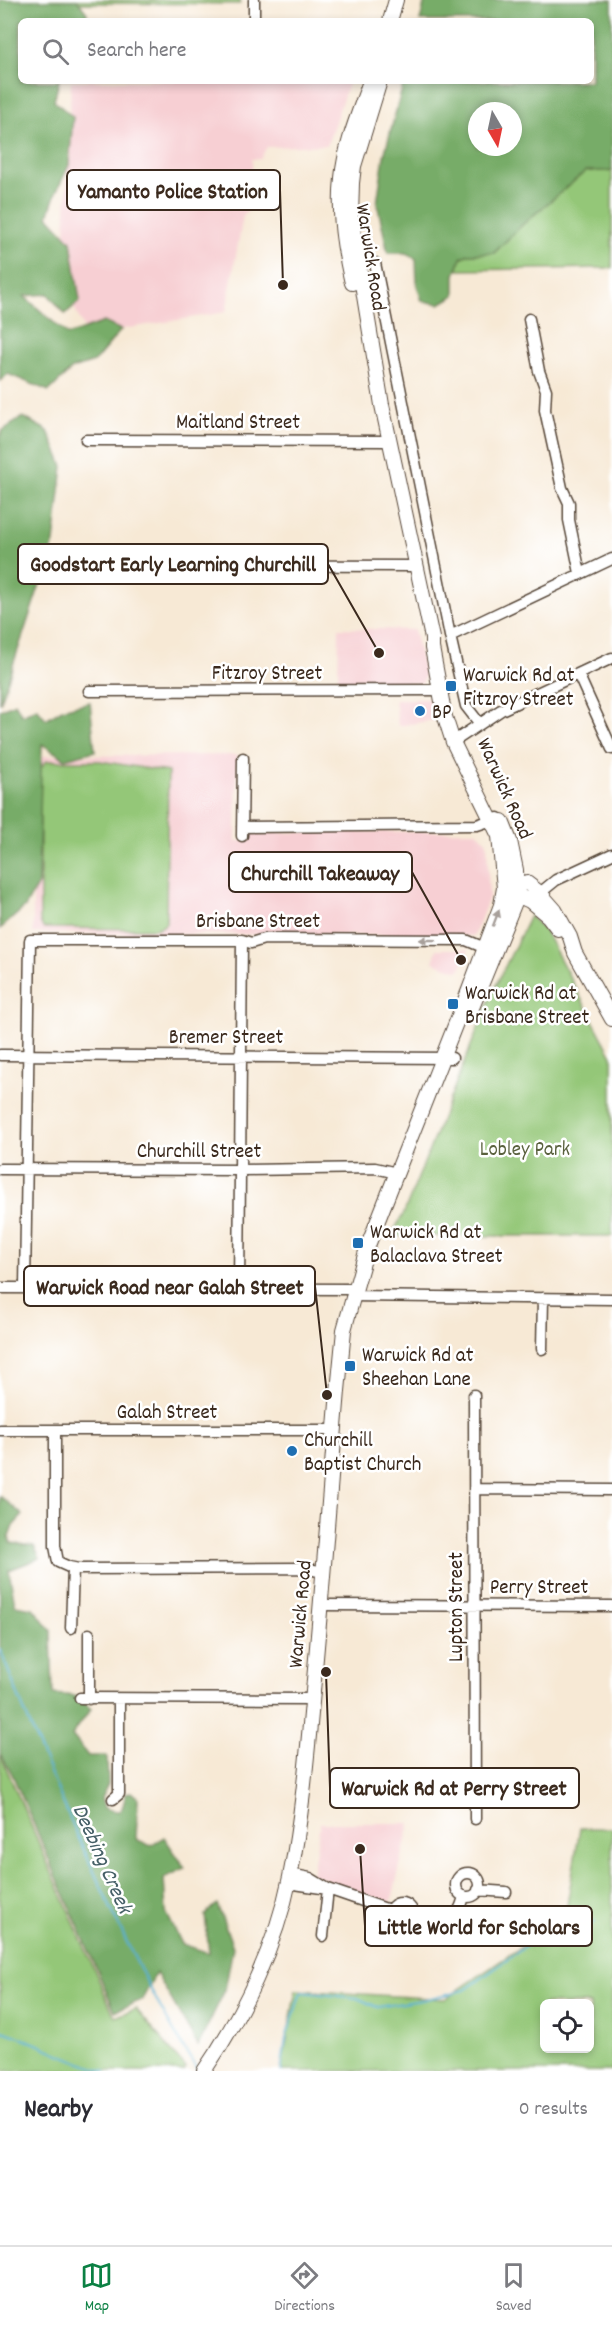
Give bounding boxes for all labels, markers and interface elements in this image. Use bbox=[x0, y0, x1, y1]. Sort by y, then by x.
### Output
search box bbox=[18, 18, 594, 84]
icon: search bbox=[39, 35, 72, 68]
text: Search here bbox=[87, 36, 186, 67]
north arrow bbox=[468, 102, 522, 156]
callout: Yamanto Police Station bbox=[67, 170, 280, 210]
text: Yamanto Police Station bbox=[77, 178, 268, 209]
street label: Warwick Road bbox=[346, 202, 392, 313]
street label: Maitland Street bbox=[176, 409, 300, 439]
callout: Goodstart Early Learning Churchill bbox=[18, 544, 328, 584]
text: Goodstart Early Learning Churchill bbox=[30, 551, 317, 582]
street label: Fitzroy Street bbox=[212, 660, 322, 690]
place label: Warwick Rd at Fitzroy Street bbox=[463, 662, 575, 716]
marker: Warwick Rd at Fitzroy Street bbox=[444, 679, 458, 693]
place label: BP bbox=[432, 699, 452, 729]
marker: BP bbox=[413, 704, 427, 718]
street label: Warwick Road bbox=[468, 734, 539, 845]
callout: Churchill Takeaway bbox=[229, 852, 412, 892]
text: Churchill Takeaway bbox=[241, 860, 400, 891]
street label: Brisbane Street bbox=[196, 908, 320, 938]
one-way arrow bbox=[491, 909, 501, 927]
one-way arrow bbox=[418, 935, 437, 945]
place label: Warwick Rd at Brisbane Street bbox=[465, 980, 589, 1034]
marker: Warwick Rd at Brisbane Street bbox=[446, 997, 460, 1011]
street label: Bremer Street bbox=[169, 1024, 283, 1054]
park label: Lobley Park bbox=[480, 1136, 570, 1166]
street label: Churchill Street bbox=[137, 1138, 262, 1168]
place label: Warwick Rd at Balaclava Street bbox=[370, 1219, 503, 1273]
marker: Warwick Rd at Balaclava Street bbox=[351, 1236, 365, 1250]
callout: Warwick Road near Galah Street bbox=[24, 1266, 315, 1306]
text: Warwick Road near Galah Street bbox=[36, 1274, 305, 1305]
place label: Warwick Rd at Sheehan Lane bbox=[362, 1342, 474, 1396]
marker: Warwick Rd at Sheehan Lane bbox=[343, 1359, 357, 1373]
street label: Galah Street bbox=[117, 1399, 218, 1429]
place label: Churchill Baptist Church bbox=[304, 1427, 421, 1481]
marker: Churchill Baptist Church bbox=[285, 1444, 299, 1458]
street label: Lupton Street bbox=[443, 1552, 473, 1662]
street label: Warwick Road bbox=[282, 1559, 322, 1669]
street label: Perry Street bbox=[490, 1574, 589, 1604]
callout: Warwick Rd at Perry Street bbox=[330, 1768, 579, 1808]
text: Warwick Rd at Perry Street bbox=[341, 1775, 567, 1806]
water label: Deebing Creek bbox=[63, 1800, 139, 1921]
callout: Little World for Scholars bbox=[365, 1906, 592, 1946]
text: Little World for Scholars bbox=[378, 1914, 580, 1945]
map controls bbox=[540, 1999, 594, 2053]
button: locate bbox=[540, 1999, 594, 2053]
text: Nearby bbox=[24, 2092, 92, 2129]
text: 0 results bbox=[519, 2096, 588, 2124]
tab: Map bbox=[80, 2259, 113, 2318]
tab: Directions bbox=[274, 2259, 335, 2318]
tab: Saved bbox=[496, 2259, 532, 2318]

